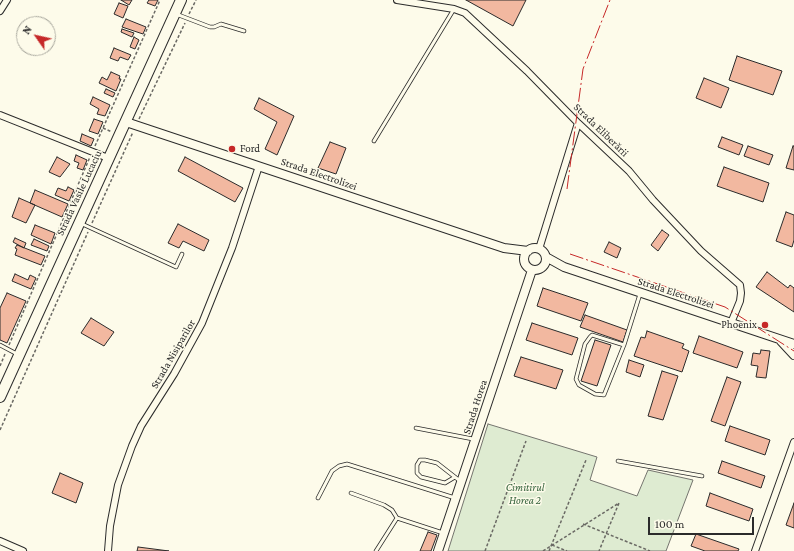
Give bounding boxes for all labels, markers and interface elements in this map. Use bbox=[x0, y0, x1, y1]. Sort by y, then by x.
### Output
north arrow bbox=[16, 16, 56, 56]
text: N bbox=[20, 23, 34, 36]
street label: Strada Eliberării bbox=[571, 101, 631, 159]
place label: Ford bbox=[240, 142, 260, 156]
marker: Ford bbox=[227, 144, 237, 154]
street label: Strada Vasile Lucaciu bbox=[53, 148, 105, 238]
street label: Strada Electrolizei bbox=[279, 155, 359, 193]
street label: Strada Electrolizei bbox=[636, 274, 716, 312]
street label: Strada Nisiparilor bbox=[148, 317, 198, 391]
place label: Phoenix bbox=[721, 318, 757, 332]
marker: Phoenix bbox=[760, 320, 770, 330]
street label: Strada Horea bbox=[460, 378, 490, 436]
park label: Cimitirul Horea 2 bbox=[506, 481, 544, 507]
scale bar bbox=[650, 509, 756, 535]
text: 100 m bbox=[655, 517, 684, 531]

